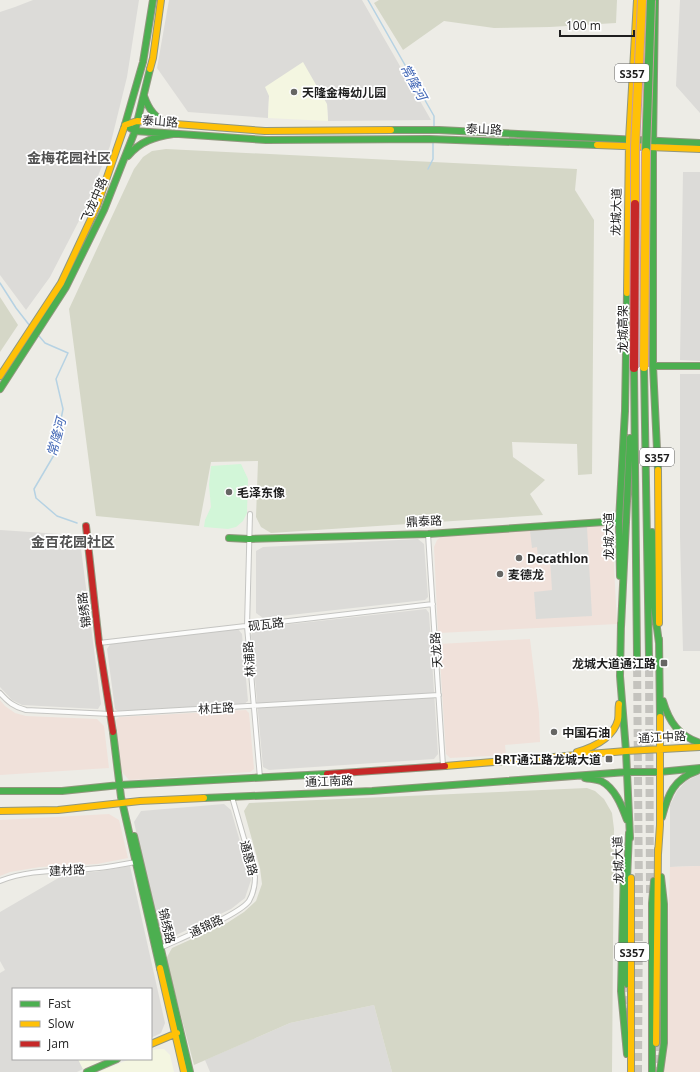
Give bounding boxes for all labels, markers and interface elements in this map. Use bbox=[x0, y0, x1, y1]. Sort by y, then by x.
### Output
scale bar bbox=[560, 12, 634, 38]
text: 100 m bbox=[566, 17, 601, 34]
water label: 常隆河 bbox=[397, 61, 433, 106]
road number: S357 bbox=[615, 64, 649, 82]
place label: 天隆金梅幼儿园 bbox=[302, 84, 386, 101]
marker: 天隆金梅幼儿园 bbox=[289, 87, 299, 97]
street label: 泰山路 bbox=[141, 111, 179, 131]
street label: 泰山路 bbox=[466, 120, 502, 138]
district label: 金梅花园社区 bbox=[27, 148, 111, 167]
street label: 飞龙中路 bbox=[77, 175, 111, 225]
street label: 龙城大道 bbox=[607, 188, 625, 236]
street label: 龙城高架 bbox=[614, 305, 631, 353]
water label: 常隆河 bbox=[42, 413, 71, 458]
road number: S357 bbox=[640, 448, 674, 466]
place label: 毛泽东像 bbox=[237, 484, 285, 501]
marker: 毛泽东像 bbox=[224, 487, 234, 497]
street label: 鼎泰路 bbox=[406, 512, 442, 530]
street label: 龙城大道 bbox=[600, 512, 617, 560]
district label: 金百花园社区 bbox=[31, 532, 115, 551]
place label: Decathlon bbox=[527, 550, 588, 567]
marker: Decathlon bbox=[514, 553, 524, 563]
place label: 麦德龙 bbox=[508, 566, 544, 583]
marker: 麦德龙 bbox=[495, 569, 505, 579]
street label: 锦绣路 bbox=[73, 591, 95, 629]
street label: 砚瓦路 bbox=[247, 613, 285, 635]
street label: 天龙路 bbox=[426, 631, 446, 669]
street label: 林浦路 bbox=[239, 640, 259, 678]
place label: 龙城大道通江路 bbox=[572, 655, 656, 672]
marker: 龙城大道通江路 bbox=[659, 658, 669, 668]
street label: 林庄路 bbox=[198, 699, 234, 717]
place label: 中国石油 bbox=[562, 724, 610, 741]
marker: 中国石油 bbox=[549, 727, 559, 737]
street label: 通江中路 bbox=[638, 727, 686, 747]
place label: BRT通江路龙城大道 bbox=[494, 751, 601, 768]
marker: BRT通江路龙城大道 bbox=[604, 754, 614, 764]
street label: 通江南路 bbox=[305, 772, 353, 790]
street label: 龙城大道 bbox=[609, 836, 627, 884]
street label: 通惠路 bbox=[236, 838, 262, 878]
street label: 建材路 bbox=[49, 861, 85, 879]
street label: 锦绣路 bbox=[155, 907, 179, 945]
street label: 通锦路 bbox=[186, 911, 226, 941]
road number: S357 bbox=[615, 943, 649, 961]
legend bbox=[12, 988, 152, 1060]
text: Fast bbox=[48, 995, 71, 1012]
text: Slow bbox=[48, 1015, 75, 1032]
text: Jam bbox=[47, 1035, 69, 1052]

